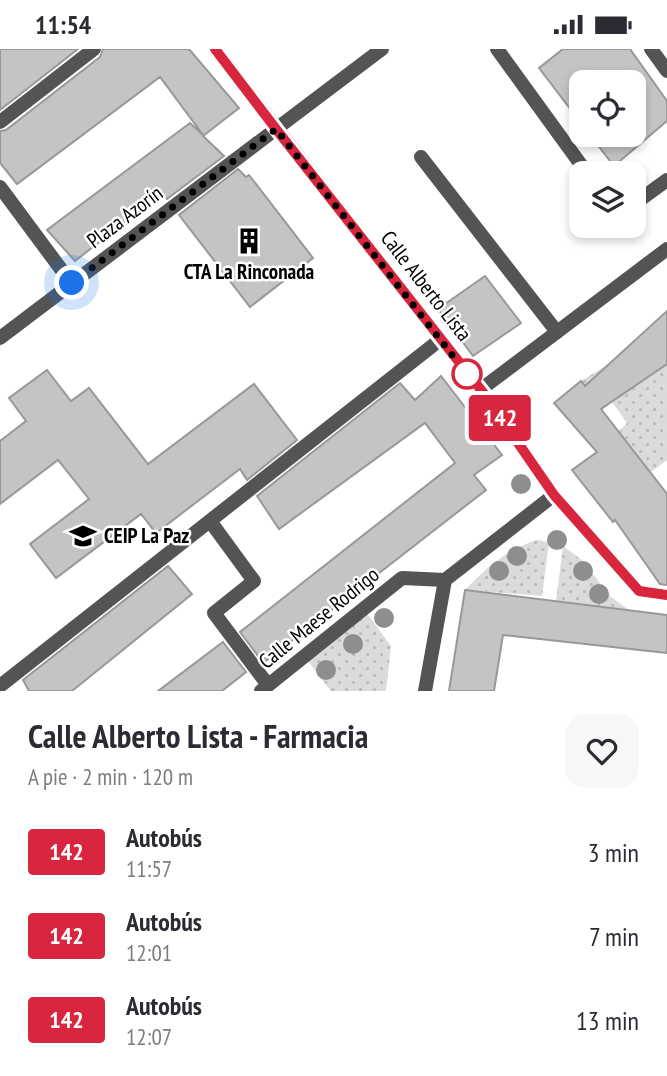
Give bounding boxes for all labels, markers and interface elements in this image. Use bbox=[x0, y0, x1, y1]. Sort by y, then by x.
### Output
text: 11:54 bbox=[35, 8, 91, 41]
map controls bbox=[569, 70, 646, 238]
button: locate bbox=[569, 70, 646, 147]
button: layers bbox=[569, 161, 646, 238]
street label: Plaza Azorín bbox=[81, 179, 168, 254]
street label: Calle Alberto Lista bbox=[375, 225, 478, 346]
building icon: CTA La Rinconada bbox=[234, 226, 264, 256]
place label: CTA La Rinconada bbox=[184, 258, 315, 285]
your location bbox=[54, 265, 89, 300]
unlabelled marker bbox=[452, 359, 482, 389]
line badge: 142 bbox=[460, 395, 540, 441]
text: 142 bbox=[483, 402, 517, 433]
school or university icon: CEIP La Paz bbox=[68, 521, 98, 551]
place label: CEIP La Paz bbox=[104, 522, 189, 549]
street label: Calle Maese Rodrigo bbox=[253, 561, 384, 674]
text: Calle Alberto Lista - Farmacia bbox=[28, 714, 368, 757]
button: heart bbox=[565, 714, 639, 788]
text: A pie · 2 min · 120 m bbox=[28, 762, 193, 791]
text: Autobús bbox=[126, 821, 202, 854]
text: 142 bbox=[49, 836, 84, 867]
text: 3 min bbox=[588, 836, 639, 869]
text: 11:57 bbox=[126, 854, 172, 883]
text: Autobús bbox=[126, 905, 202, 938]
text: 142 bbox=[49, 920, 84, 951]
text: 7 min bbox=[589, 920, 639, 953]
text: 12:01 bbox=[126, 938, 172, 967]
text: Autobús bbox=[126, 989, 202, 1022]
text: 142 bbox=[49, 1004, 84, 1035]
text: 13 min bbox=[576, 1004, 639, 1037]
text: 12:07 bbox=[126, 1022, 172, 1051]

